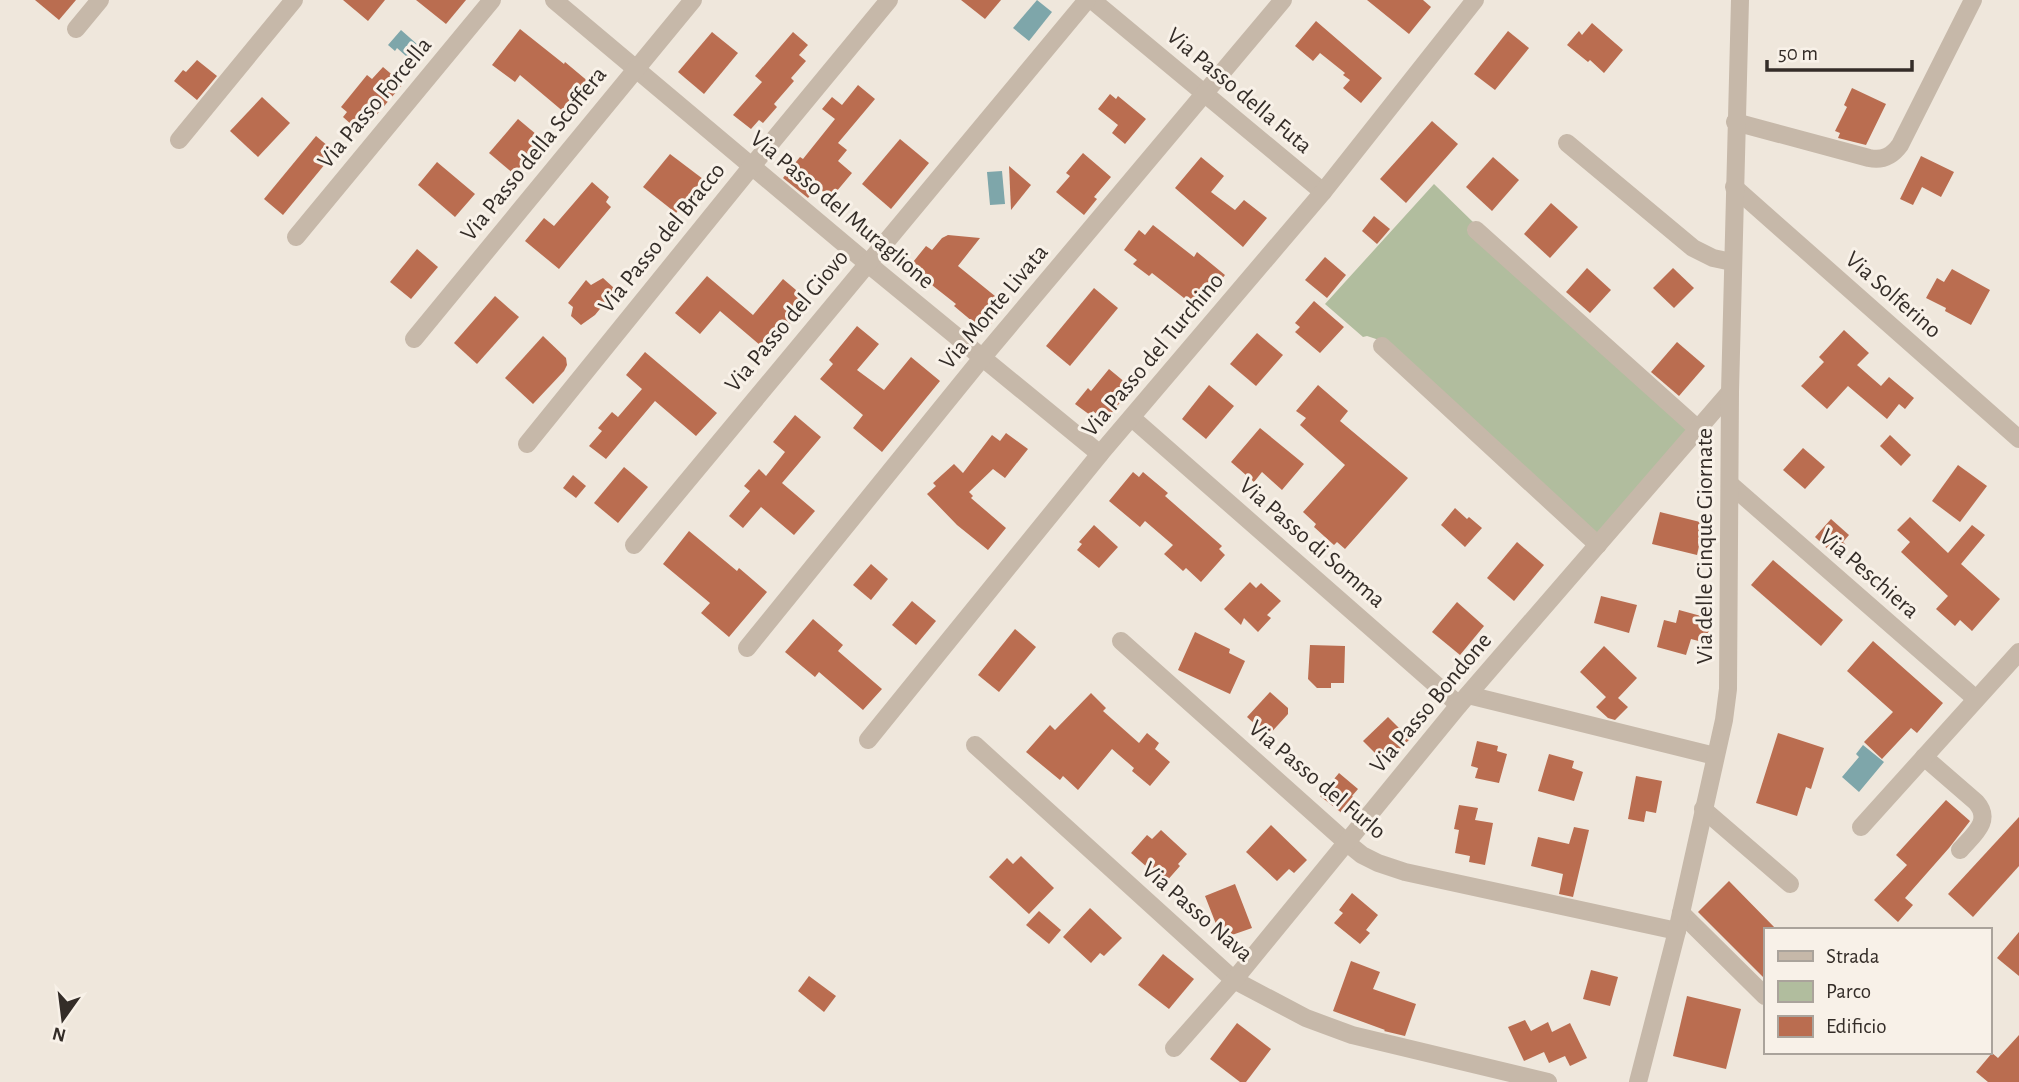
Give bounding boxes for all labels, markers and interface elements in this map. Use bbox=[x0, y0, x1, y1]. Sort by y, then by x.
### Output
street label: Via Passo della Futa bbox=[1162, 23, 1316, 159]
scale bar bbox=[1767, 28, 1912, 72]
street label: Via Passo Forcella bbox=[313, 33, 437, 173]
text: 50 m bbox=[1778, 43, 1818, 64]
street label: Via Passo della Scoffera bbox=[457, 62, 611, 246]
street label: Via Passo del Muraglione bbox=[746, 126, 938, 294]
street label: Via Passo del Bracco bbox=[594, 158, 730, 318]
street label: Via Monte Livata bbox=[935, 240, 1053, 374]
street label: Via Passo del Giovo bbox=[721, 245, 853, 397]
street label: Via Solferino bbox=[1840, 247, 1946, 343]
street label: Via Passo del Turchino bbox=[1078, 269, 1228, 441]
street label: Via delle Cinque Giornate bbox=[1693, 428, 1717, 664]
street label: Via Passo di Somma bbox=[1234, 473, 1390, 613]
street label: Via Peschiera bbox=[1815, 525, 1923, 623]
street label: Via Passo Bondone bbox=[1366, 628, 1496, 778]
street label: Via Passo del Furlo bbox=[1244, 716, 1390, 844]
street label: Via Passo Nava bbox=[1137, 858, 1257, 966]
legend bbox=[1764, 928, 1991, 1054]
text: Strada bbox=[1826, 946, 1880, 967]
text: Parco bbox=[1826, 981, 1871, 1002]
north arrow bbox=[28, 984, 98, 1054]
text: Edificio bbox=[1826, 1016, 1887, 1037]
text: N bbox=[51, 1023, 68, 1045]

